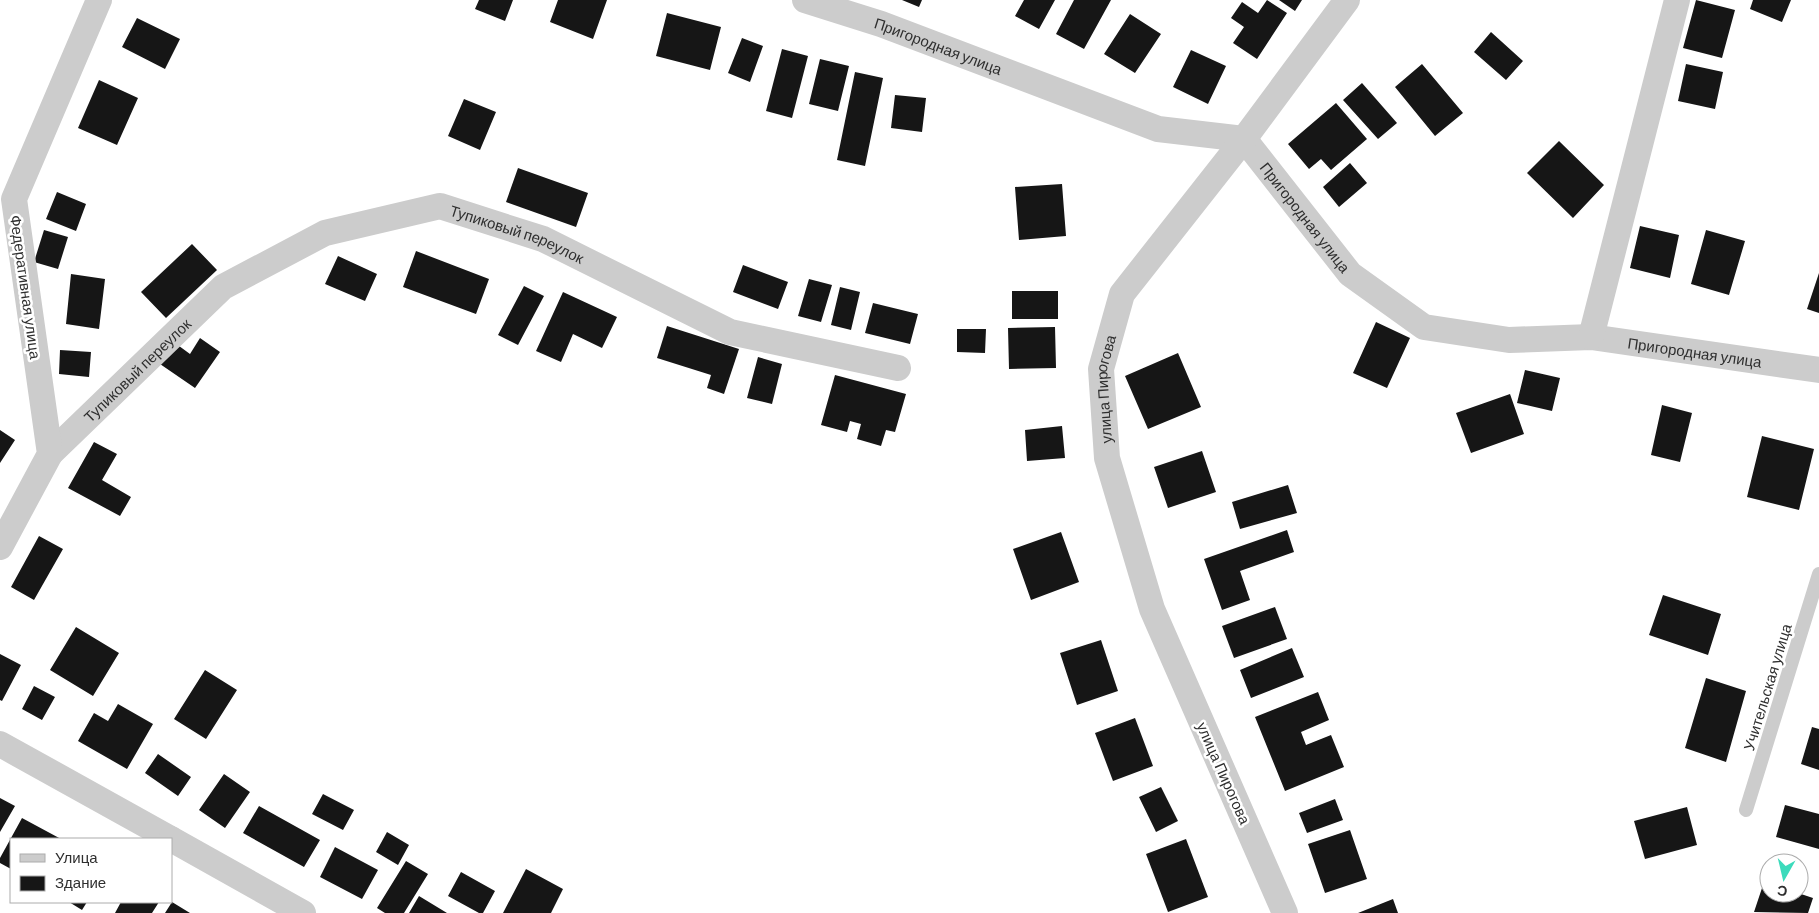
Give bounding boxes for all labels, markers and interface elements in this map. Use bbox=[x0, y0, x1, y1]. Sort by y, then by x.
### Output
street label: Пригородная улица bbox=[872, 14, 1005, 78]
street label: Пригородная улица bbox=[1257, 159, 1355, 276]
street label: Тупиковый переулок bbox=[448, 201, 587, 267]
street label: Федеративная улица bbox=[7, 214, 45, 361]
street label: Тупиковый переулок bbox=[80, 314, 195, 426]
street label: улица Пирогова bbox=[1092, 332, 1119, 444]
street label: Пригородная улица bbox=[1627, 333, 1764, 371]
street label: Учительская улица bbox=[1739, 621, 1795, 753]
street label: улица Пирогова bbox=[1193, 719, 1255, 827]
legend bbox=[10, 838, 172, 903]
text: Улица bbox=[55, 848, 98, 866]
north arrow bbox=[1759, 853, 1809, 903]
text: Здание bbox=[55, 873, 106, 891]
text: С bbox=[1776, 882, 1788, 900]

